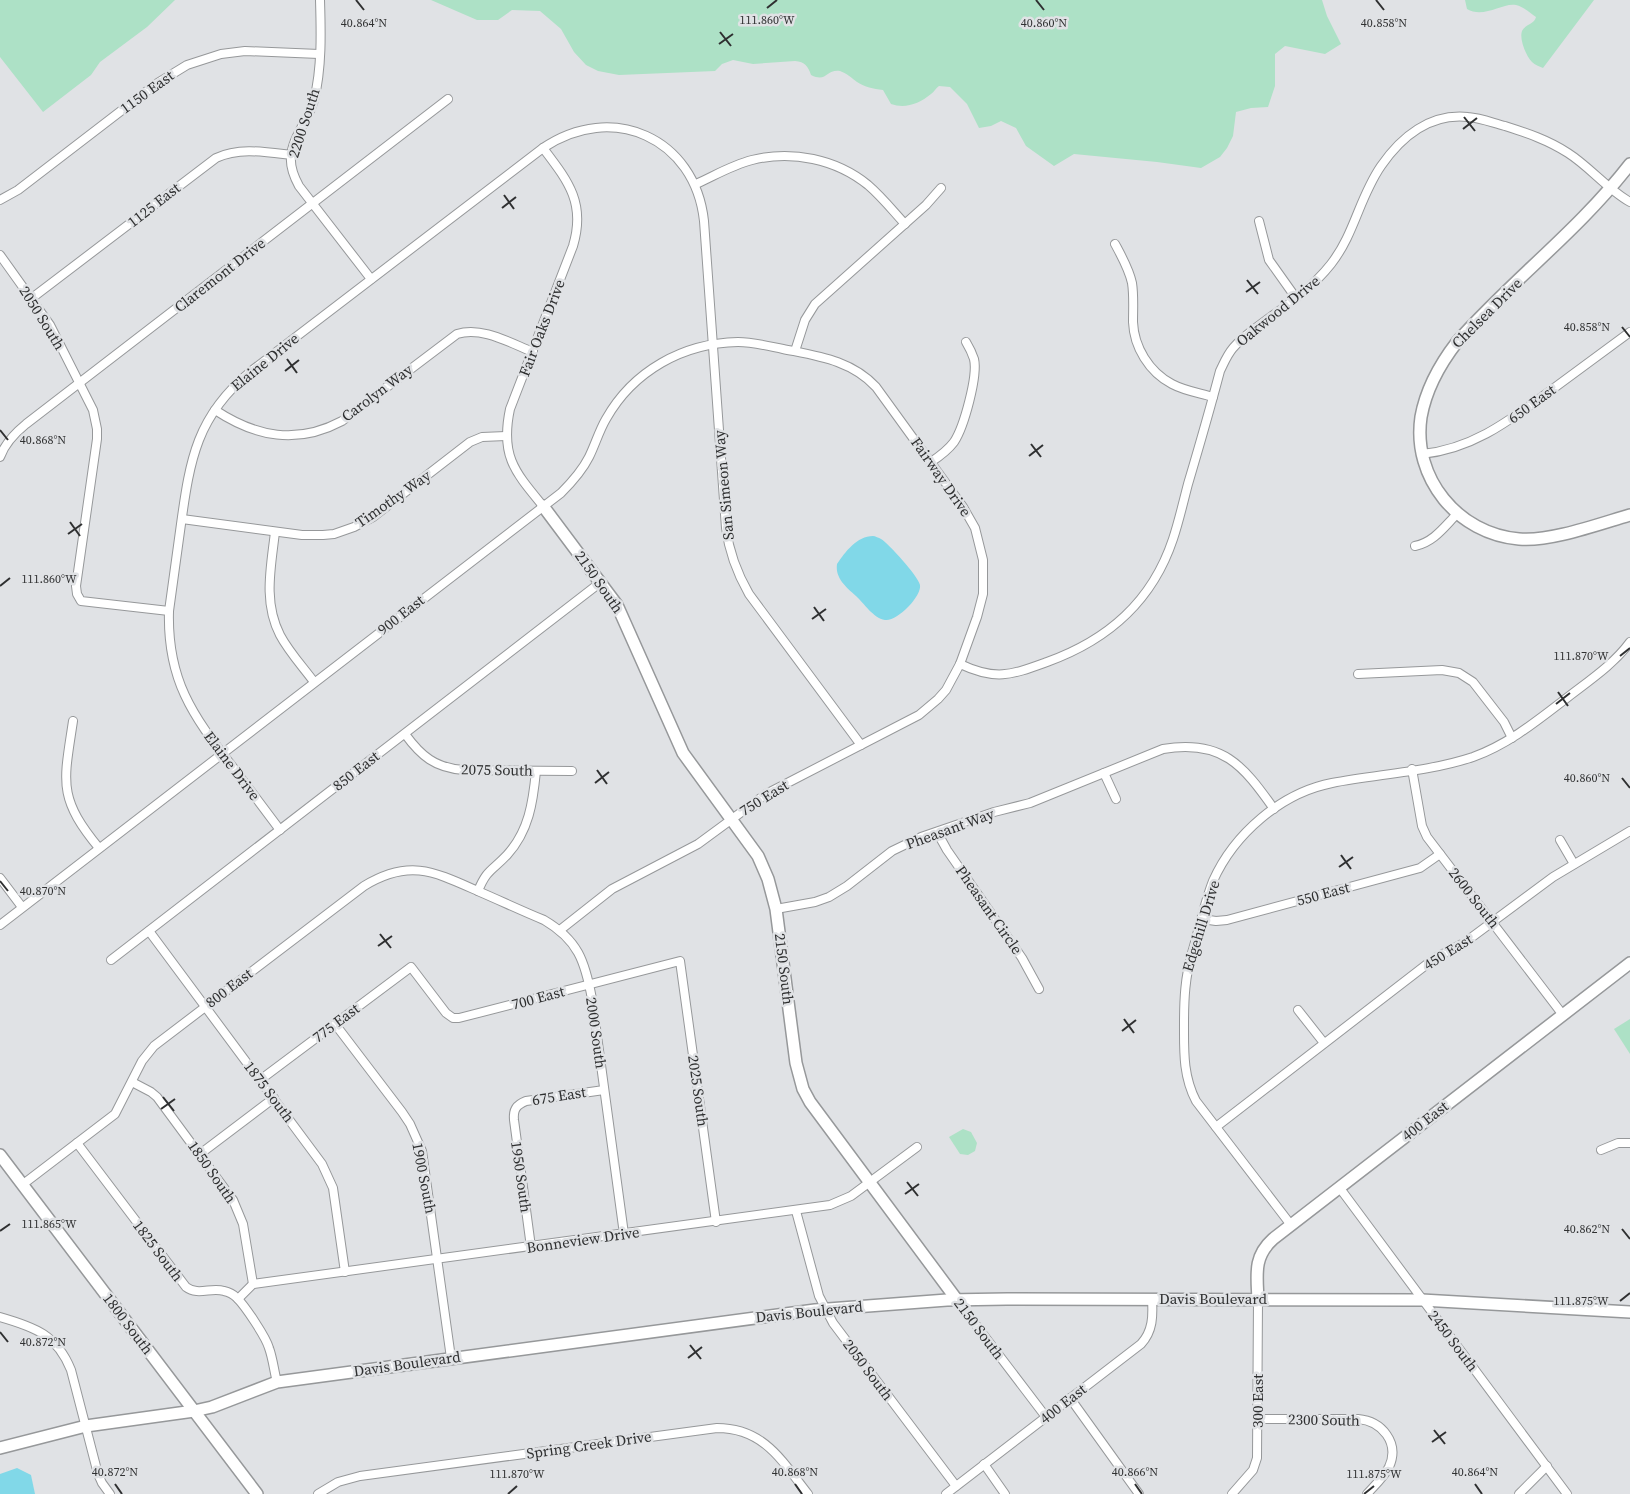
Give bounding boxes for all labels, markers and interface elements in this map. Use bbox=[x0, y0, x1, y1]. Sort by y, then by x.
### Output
text: 111.860°W bbox=[739, 12, 795, 28]
text: 40.864°N bbox=[341, 15, 387, 31]
text: 40.860°N bbox=[1021, 15, 1067, 31]
text: 40.858°N bbox=[1361, 15, 1407, 31]
street label: 1150 East bbox=[116, 65, 178, 118]
street label: 2200 South bbox=[282, 85, 325, 160]
street label: 1125 East bbox=[123, 177, 185, 232]
street label: Claremont Drive bbox=[170, 232, 270, 317]
street label: Oakwood Drive bbox=[1231, 270, 1324, 351]
street label: Chelsea Drive bbox=[1447, 273, 1527, 353]
street label: Fair Oaks Drive bbox=[513, 276, 570, 379]
street label: 2050 South bbox=[14, 282, 70, 354]
text: 40.858°N bbox=[1564, 319, 1610, 335]
street label: Elaine Drive bbox=[226, 327, 303, 396]
street label: Carolyn Way bbox=[337, 359, 417, 426]
street label: 650 East bbox=[1504, 379, 1560, 428]
street label: San Simeon Way bbox=[708, 429, 739, 541]
text: 40.868°N bbox=[20, 432, 66, 448]
street label: Fairway Drive bbox=[906, 433, 977, 521]
street label: Timothy Way bbox=[351, 465, 435, 532]
street label: 2150 South bbox=[570, 546, 629, 617]
text: 111.860°W bbox=[21, 571, 77, 587]
street label: 900 East bbox=[373, 590, 429, 640]
text: 111.870°W bbox=[1553, 648, 1609, 664]
street label: Elaine Drive bbox=[199, 727, 266, 805]
street label: 850 East bbox=[328, 746, 384, 796]
street label: 2075 South bbox=[461, 758, 533, 781]
text: 40.860°N bbox=[1564, 770, 1610, 786]
street label: 750 East bbox=[735, 774, 792, 821]
street label: Pheasant Way bbox=[903, 803, 997, 854]
street label: Pheasant Circle bbox=[951, 861, 1028, 959]
street label: 2600 South bbox=[1444, 863, 1505, 932]
street label: 550 East bbox=[1294, 876, 1352, 911]
street label: Edgehill Drive bbox=[1177, 877, 1224, 974]
text: 40.870°N bbox=[20, 883, 66, 899]
street label: 450 East bbox=[1419, 928, 1476, 975]
street label: 2150 South bbox=[770, 932, 799, 1006]
street label: 800 East bbox=[201, 963, 257, 1012]
street label: 700 East bbox=[509, 980, 567, 1015]
street label: 2000 South bbox=[581, 996, 612, 1070]
street label: 775 East bbox=[308, 998, 364, 1047]
street label: 2025 South bbox=[683, 1054, 714, 1128]
street label: 1875 South bbox=[239, 1057, 299, 1127]
street label: 675 East bbox=[531, 1081, 587, 1110]
street label: 400 East bbox=[1397, 1096, 1453, 1146]
street label: 1850 South bbox=[183, 1136, 242, 1207]
street label: 1950 South bbox=[506, 1140, 537, 1214]
street label: 1900 South bbox=[407, 1141, 442, 1215]
text: 111.865°W bbox=[21, 1216, 77, 1232]
street label: 1825 South bbox=[128, 1216, 188, 1286]
street label: Bonneview Drive bbox=[525, 1221, 641, 1258]
text: 40.862°N bbox=[1564, 1221, 1610, 1237]
street label: Davis Boulevard bbox=[1159, 1288, 1267, 1309]
street label: 1800 South bbox=[98, 1289, 158, 1359]
text: 111.875°W bbox=[1553, 1293, 1609, 1309]
street label: 2150 South bbox=[949, 1294, 1009, 1364]
street label: Davis Boulevard bbox=[754, 1295, 864, 1328]
street label: 2450 South bbox=[1423, 1306, 1483, 1376]
text: 40.872°N bbox=[20, 1334, 66, 1350]
street label: 2050 South bbox=[838, 1335, 898, 1405]
street label: Davis Boulevard bbox=[352, 1346, 462, 1381]
street label: 300 East bbox=[1247, 1374, 1268, 1428]
street label: 400 East bbox=[1035, 1379, 1091, 1429]
street label: 2300 South bbox=[1288, 1408, 1360, 1431]
street label: Spring Creek Drive bbox=[525, 1425, 653, 1464]
text: 40.872°N bbox=[92, 1464, 138, 1480]
text: 40.868°N bbox=[772, 1464, 818, 1480]
text: 40.866°N bbox=[1112, 1464, 1158, 1480]
text: 40.864°N bbox=[1452, 1464, 1498, 1480]
text: 111.870°W bbox=[489, 1466, 545, 1482]
text: 111.875°W bbox=[1346, 1466, 1402, 1482]

